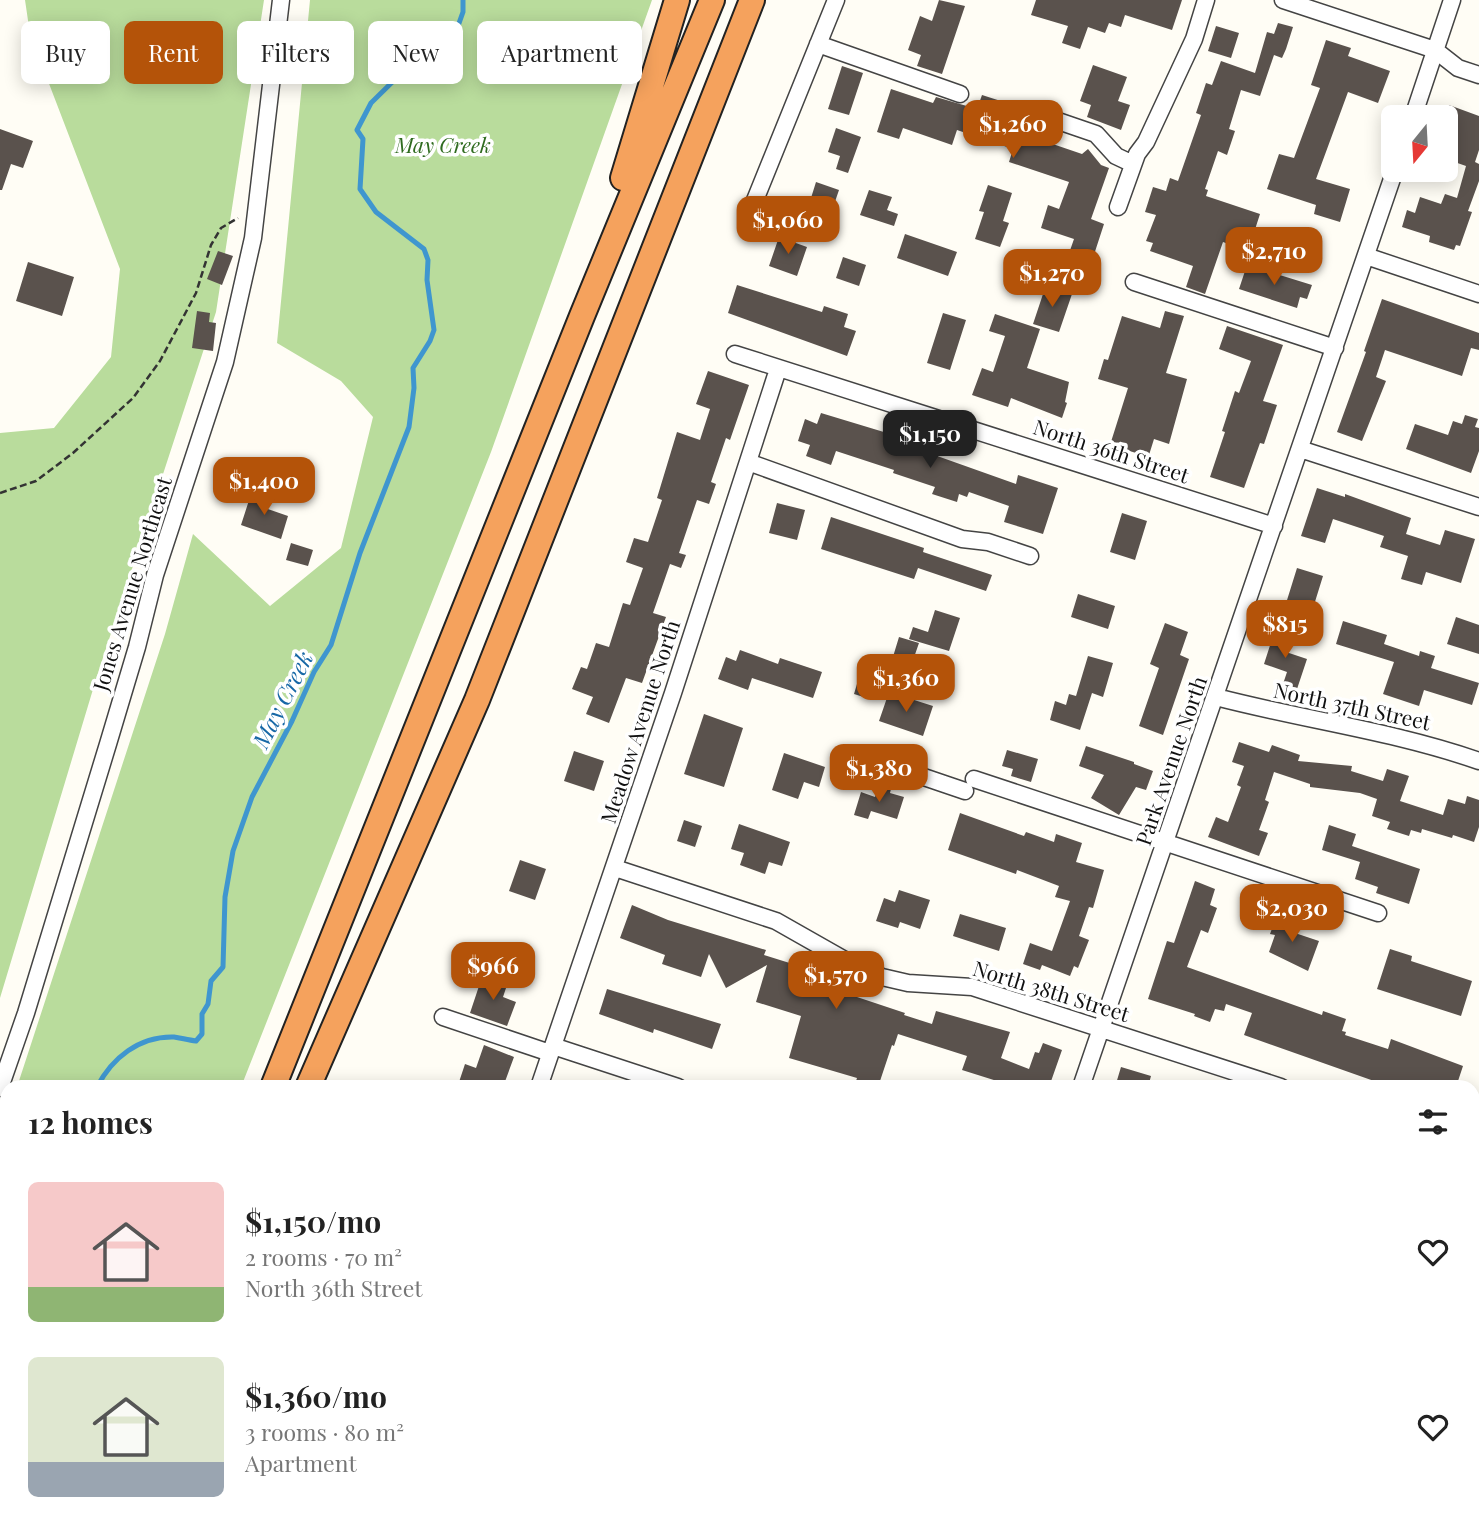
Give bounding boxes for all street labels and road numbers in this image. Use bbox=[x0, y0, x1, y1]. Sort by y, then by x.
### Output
street label: North 36th Street bbox=[1030, 412, 1194, 489]
street label: Jones Avenue Northeast bbox=[85, 472, 177, 695]
street label: Meadow Avenue North bbox=[593, 615, 685, 827]
street label: Park Avenue North bbox=[1128, 672, 1212, 849]
street label: North 37th Street bbox=[1271, 675, 1434, 735]
street label: North 38th Street bbox=[970, 953, 1134, 1027]

